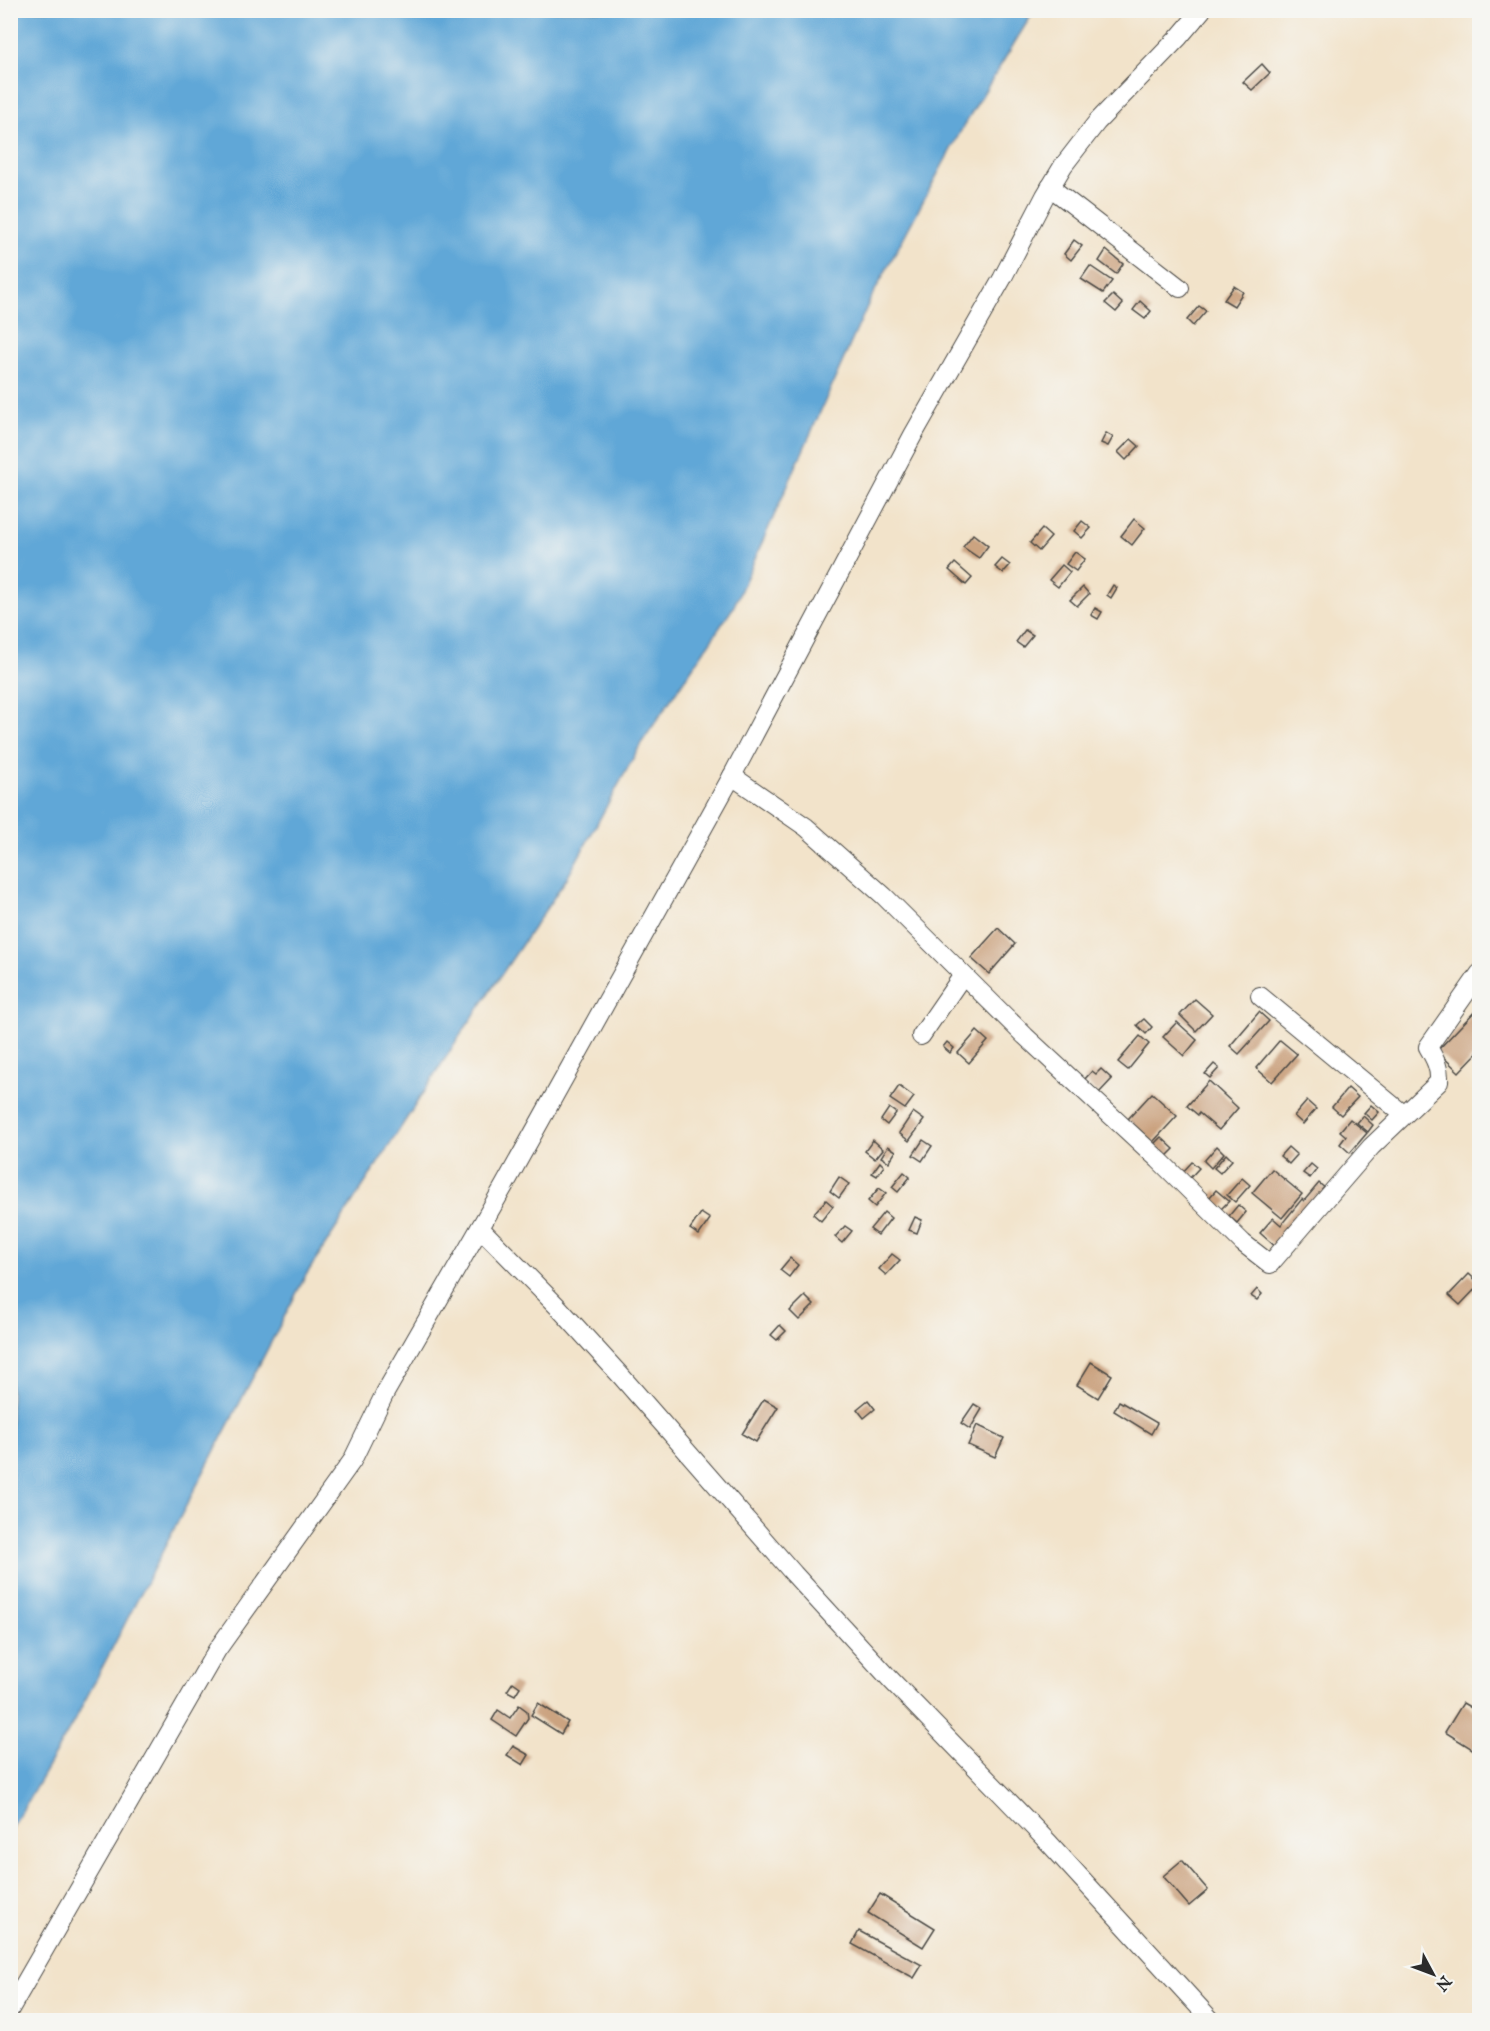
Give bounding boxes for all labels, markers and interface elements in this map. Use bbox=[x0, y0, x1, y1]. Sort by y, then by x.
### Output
north arrow bbox=[1403, 1944, 1463, 2004]
text: N bbox=[1431, 1970, 1456, 1994]

